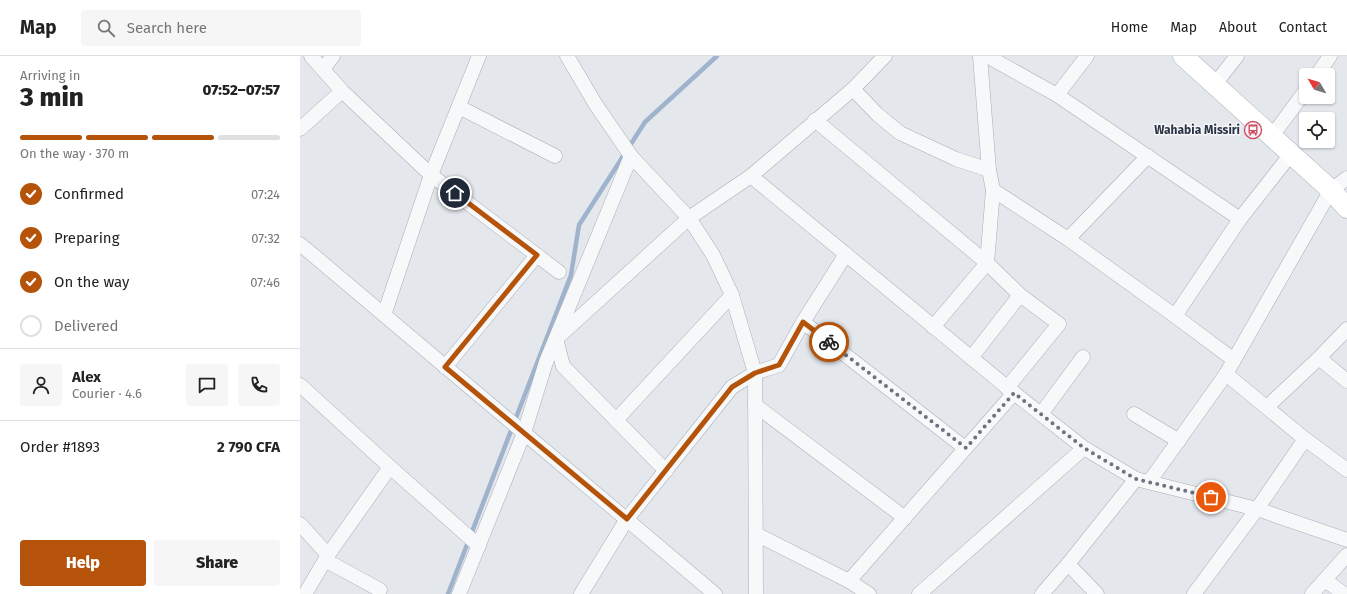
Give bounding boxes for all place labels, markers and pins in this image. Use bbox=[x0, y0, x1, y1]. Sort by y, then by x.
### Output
bus stop icon: Wahabia Missiri bbox=[1243, 120, 1263, 140]
place label: Wahabia Missiri bbox=[1154, 123, 1240, 137]
pin bbox=[438, 176, 472, 210]
pin bbox=[1194, 480, 1228, 514]

